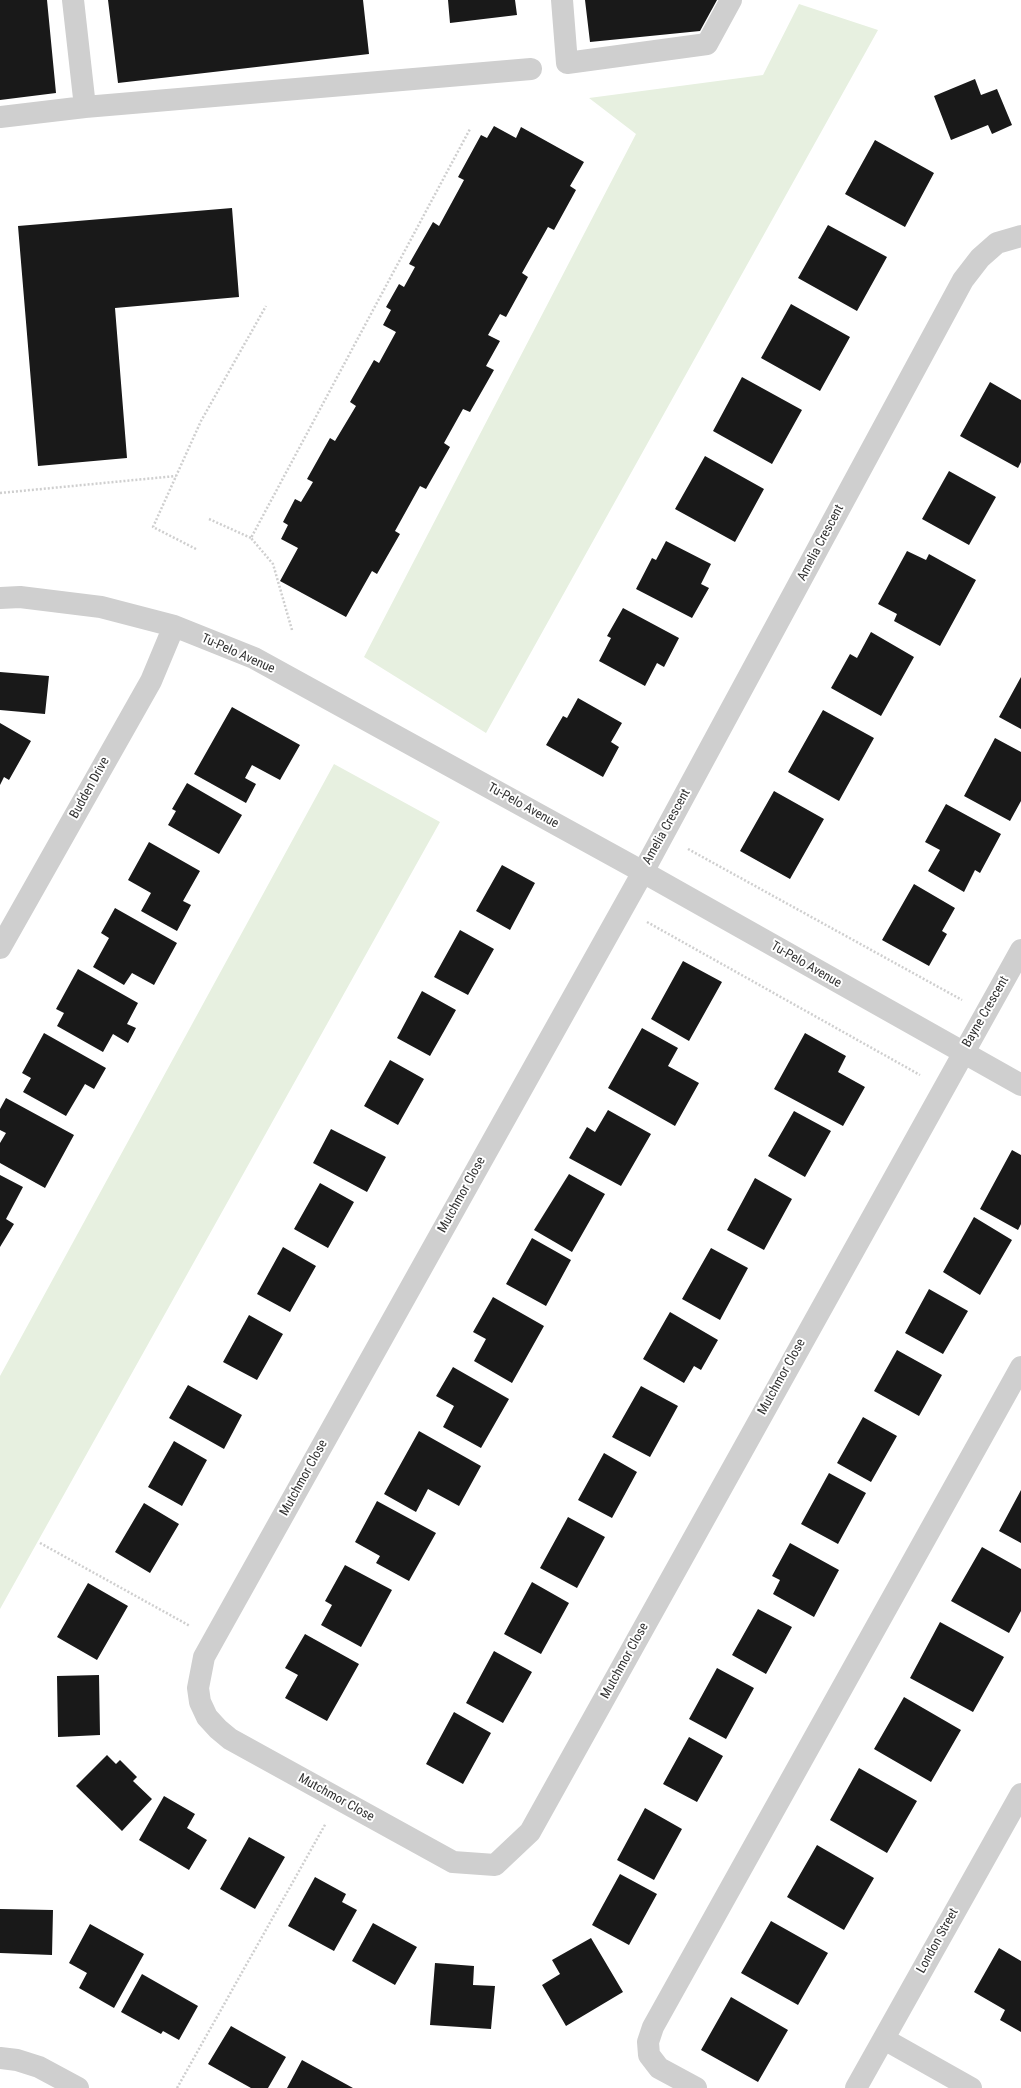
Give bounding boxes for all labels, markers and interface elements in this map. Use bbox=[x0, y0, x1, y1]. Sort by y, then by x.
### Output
street label: Amelia Crescent bbox=[794, 502, 848, 584]
street label: Tu-Pelo Avenue bbox=[199, 631, 277, 677]
street label: Budden Drive bbox=[67, 755, 113, 821]
street label: Tu-Pelo Avenue bbox=[485, 780, 561, 832]
street label: Amelia Crescent bbox=[640, 786, 694, 868]
street label: Tu-Pelo Avenue bbox=[768, 939, 844, 991]
street label: Bayne Crescent bbox=[959, 974, 1013, 1050]
street label: Mutchmor Close bbox=[435, 1154, 489, 1236]
street label: Mutchmor Close bbox=[755, 1336, 809, 1418]
street label: Mutchmor Close bbox=[277, 1437, 331, 1519]
street label: Mutchmor Close bbox=[598, 1620, 652, 1702]
street label: Mutchmor Close bbox=[295, 1771, 377, 1825]
street label: London Street bbox=[914, 1906, 962, 1976]

